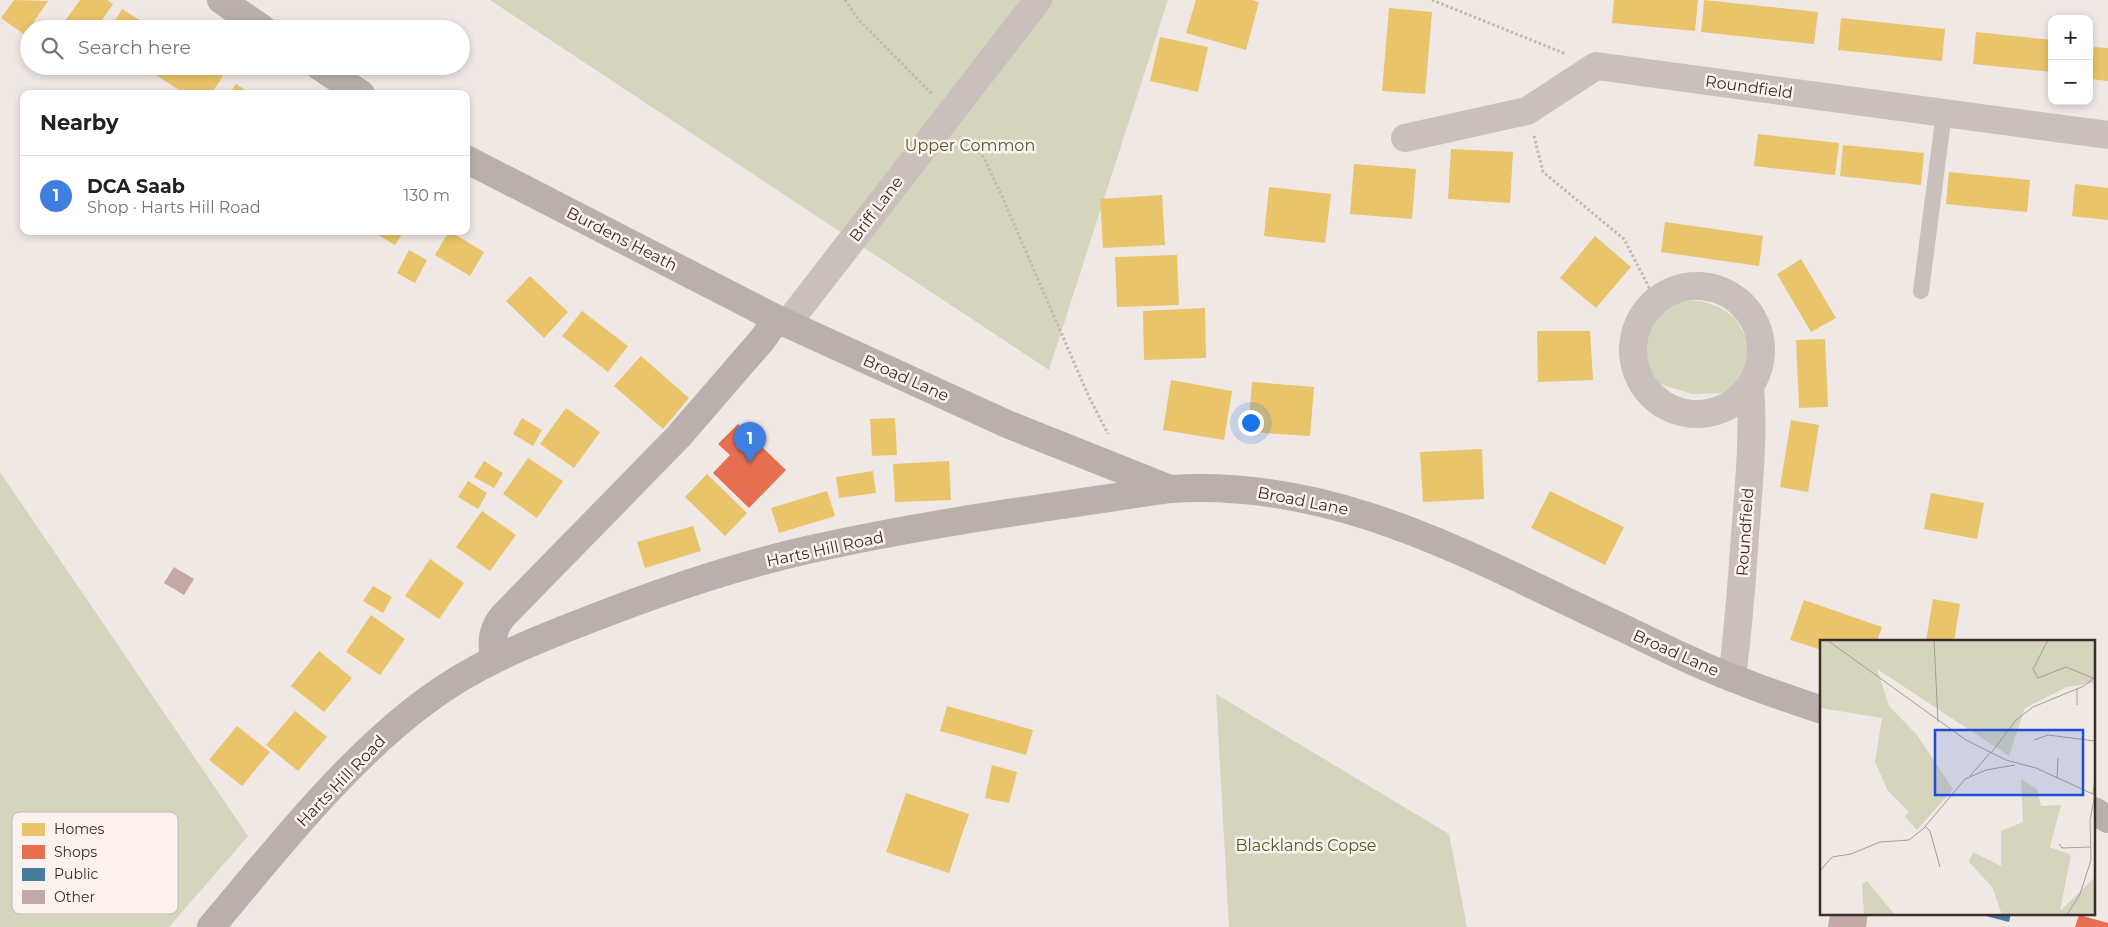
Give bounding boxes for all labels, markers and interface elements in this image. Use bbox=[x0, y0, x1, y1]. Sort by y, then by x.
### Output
map controls bbox=[2048, 15, 2093, 105]
button: + bbox=[2048, 15, 2093, 60]
search box bbox=[20, 20, 470, 75]
icon: search bbox=[38, 34, 66, 62]
text: Search here bbox=[78, 36, 191, 59]
button: − bbox=[2048, 60, 2093, 105]
street label: Roundfield bbox=[1704, 71, 1794, 103]
text: Nearby bbox=[40, 110, 119, 135]
park label: Upper Common bbox=[905, 136, 1035, 155]
street label: Briff Lane bbox=[845, 172, 907, 246]
text: DCA Saab bbox=[87, 175, 185, 198]
text: 1 bbox=[53, 186, 59, 205]
text: 130 m bbox=[403, 186, 450, 205]
text: Shop · Harts Hill Road bbox=[87, 198, 261, 217]
street label: Burdens Heath bbox=[564, 203, 680, 275]
street label: Broad Lane bbox=[860, 351, 952, 405]
your location bbox=[1238, 410, 1264, 436]
pin: 1 bbox=[734, 422, 766, 463]
street label: Broad Lane bbox=[1256, 483, 1350, 519]
street label: Roundfield bbox=[1732, 487, 1758, 577]
street label: Harts Hill Road bbox=[765, 527, 885, 571]
street label: Broad Lane bbox=[1630, 626, 1722, 680]
inset map bbox=[1820, 640, 2096, 914]
street label: Harts Hill Road bbox=[293, 731, 389, 831]
legend bbox=[12, 812, 178, 914]
text: Homes bbox=[54, 820, 104, 838]
park label: Blacklands Copse bbox=[1235, 836, 1377, 855]
text: Shops bbox=[54, 843, 97, 861]
text: Public bbox=[54, 865, 98, 883]
text: Other bbox=[54, 888, 95, 906]

